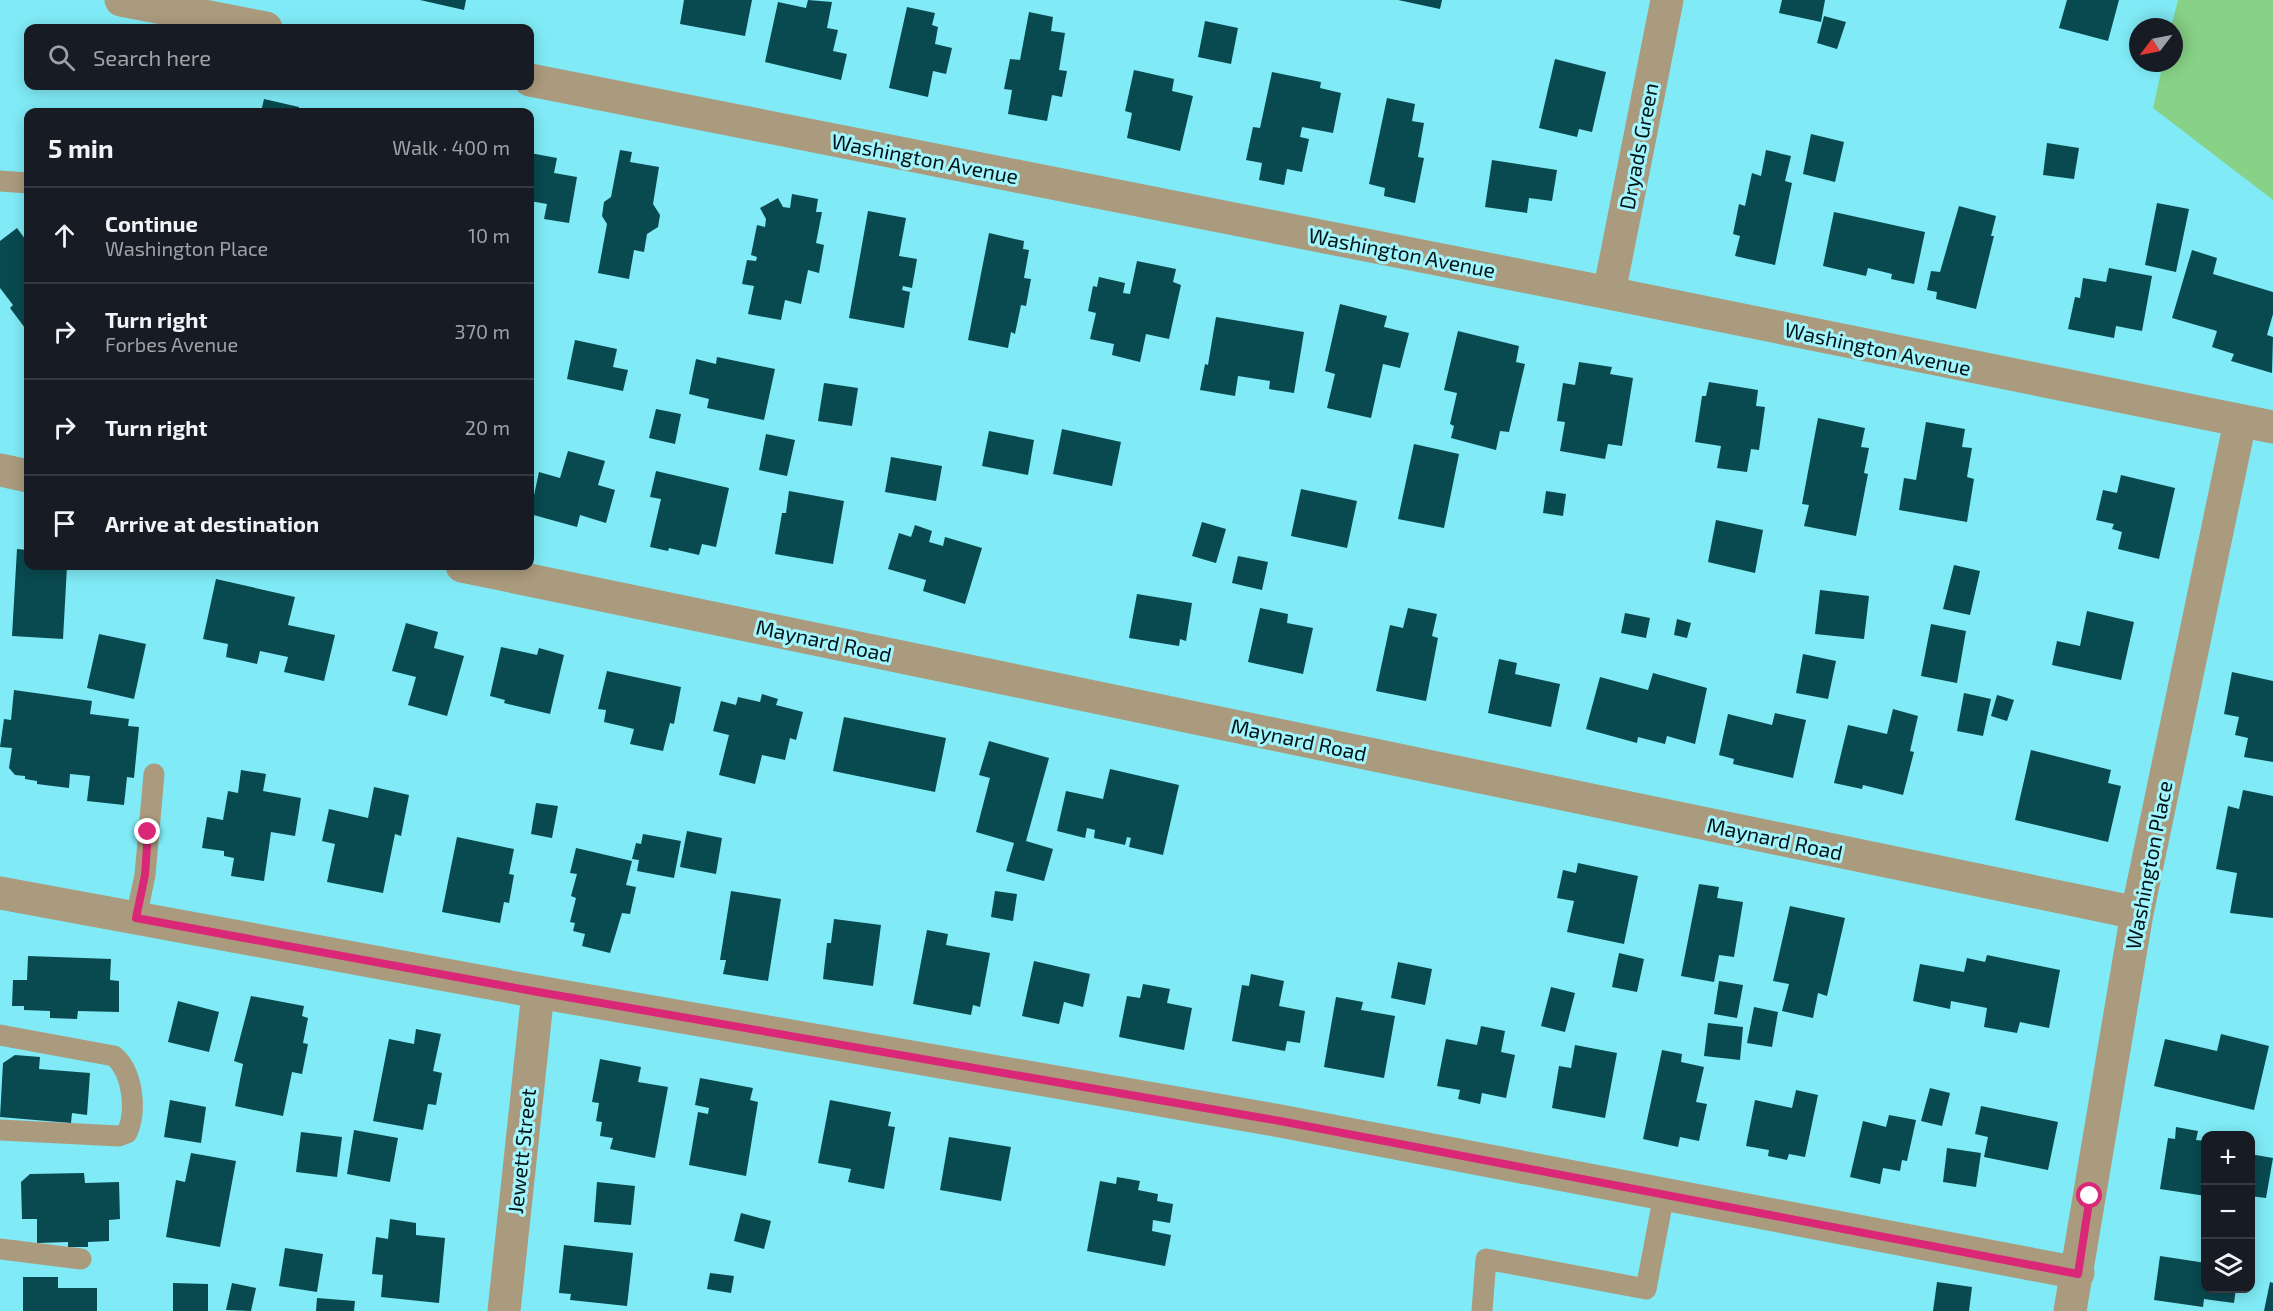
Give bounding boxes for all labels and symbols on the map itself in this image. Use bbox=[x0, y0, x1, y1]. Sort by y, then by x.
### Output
north arrow bbox=[2129, 18, 2183, 72]
street label: Dryads Green bbox=[1613, 81, 1663, 211]
street label: Washington Avenue bbox=[829, 128, 1021, 188]
street label: Washington Avenue bbox=[1306, 222, 1498, 282]
street label: Washington Avenue bbox=[1783, 316, 1973, 380]
street label: Maynard Road bbox=[754, 613, 894, 667]
street label: Maynard Road bbox=[1229, 712, 1369, 766]
street label: Washington Place bbox=[2119, 778, 2177, 952]
street label: Maynard Road bbox=[1705, 811, 1845, 865]
route end bbox=[134, 818, 160, 844]
street label: Jewett Street bbox=[502, 1087, 540, 1215]
route start bbox=[2076, 1182, 2102, 1208]

